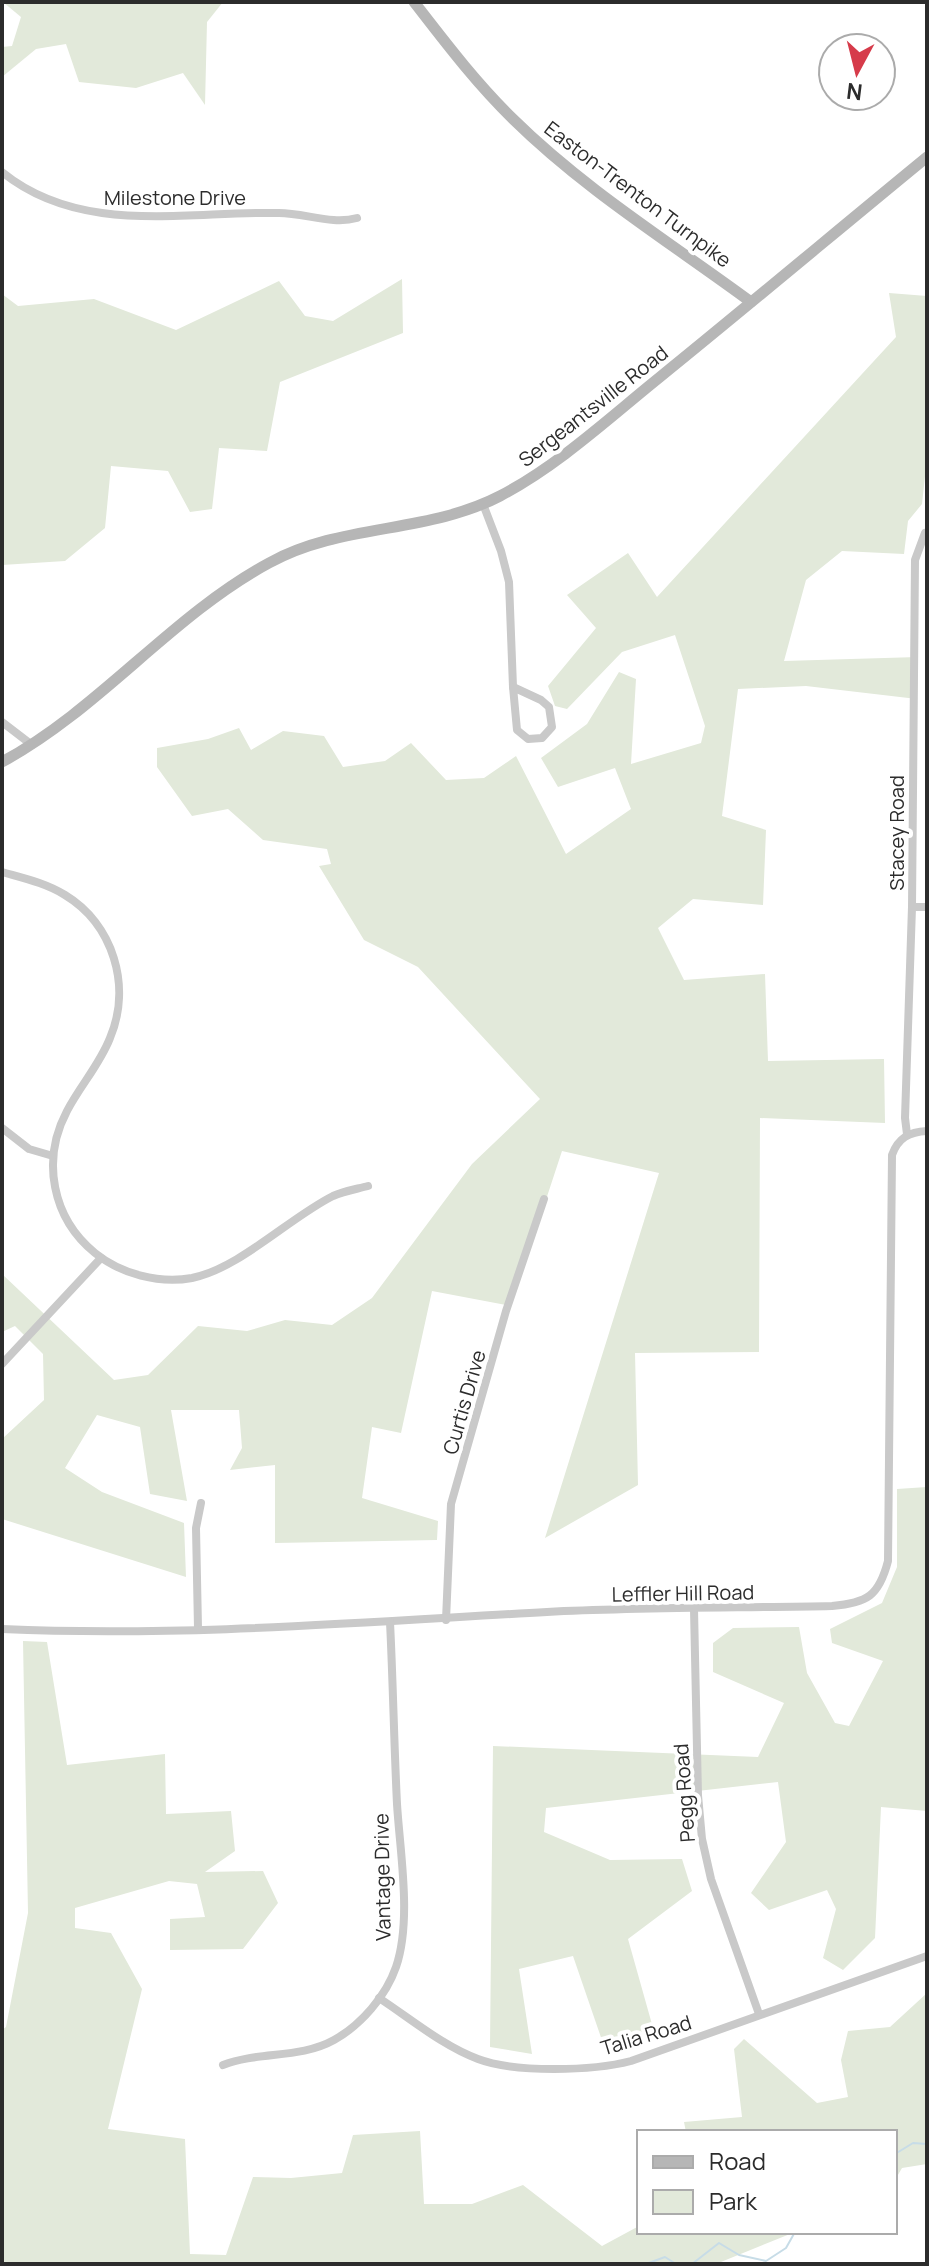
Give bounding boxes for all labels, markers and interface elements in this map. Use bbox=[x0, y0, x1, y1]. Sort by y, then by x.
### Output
north arrow bbox=[817, 32, 897, 112]
text: N bbox=[845, 76, 864, 108]
street label: Easton-Trenton Turnpike bbox=[539, 115, 737, 273]
street label: Milestone Drive bbox=[104, 184, 246, 211]
street label: Sergeantsville Road bbox=[513, 339, 673, 473]
street label: Stacey Road bbox=[883, 775, 910, 891]
street label: Curtis Drive bbox=[436, 1347, 492, 1457]
street label: Leffler Hill Road bbox=[611, 1578, 755, 1608]
street label: Pegg Road bbox=[667, 1743, 701, 1843]
street label: Vantage Drive bbox=[367, 1813, 397, 1941]
street label: Talia Road bbox=[597, 2008, 695, 2062]
legend bbox=[637, 2130, 897, 2234]
text: Road bbox=[709, 2144, 766, 2177]
text: Park bbox=[709, 2184, 758, 2217]

